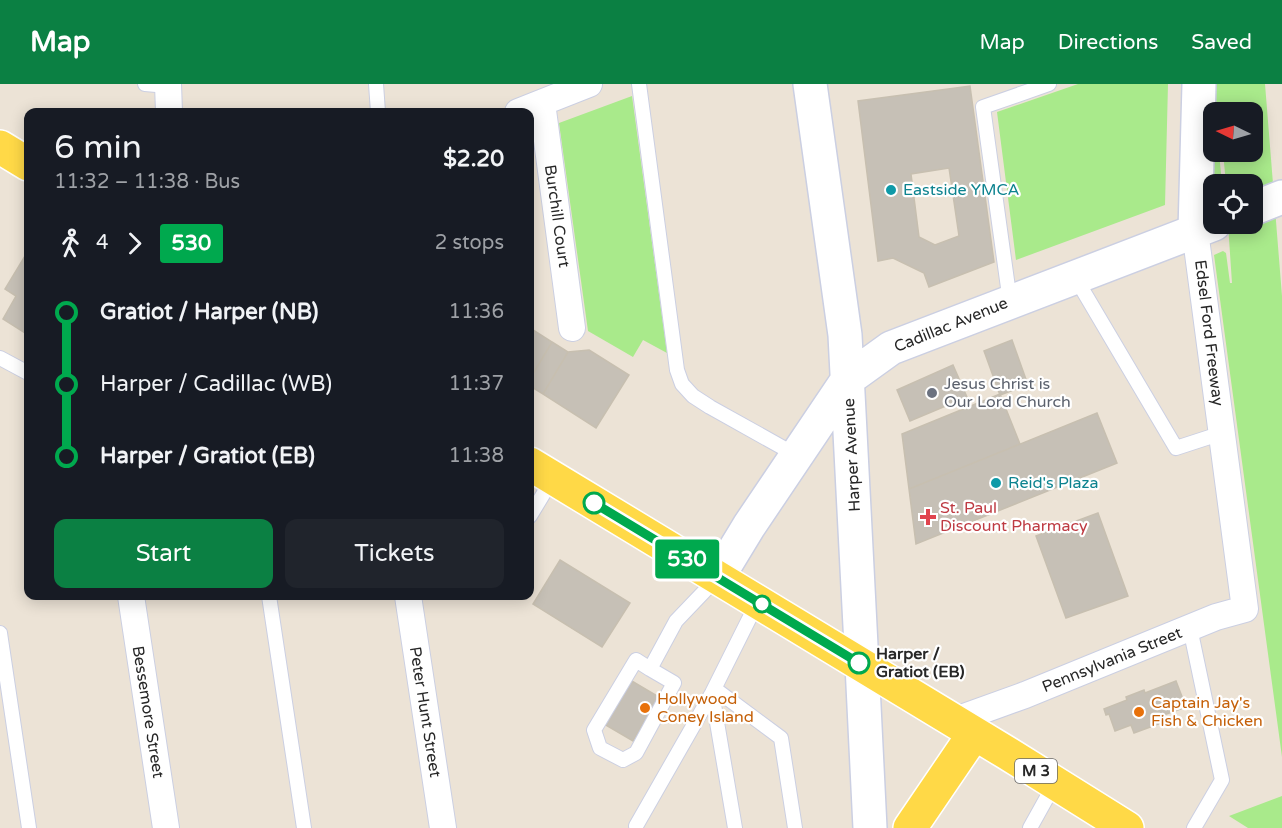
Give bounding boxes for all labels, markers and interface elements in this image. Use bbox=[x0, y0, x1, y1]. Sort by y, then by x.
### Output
text: Map bbox=[30, 25, 90, 59]
text: Map bbox=[979, 30, 1025, 55]
text: Directions bbox=[1058, 30, 1158, 55]
text: Saved bbox=[1191, 30, 1252, 55]
north arrow bbox=[1203, 102, 1263, 162]
map controls bbox=[1203, 102, 1263, 234]
text: 6 min bbox=[54, 128, 142, 167]
text: $2.20 bbox=[443, 146, 504, 172]
street label: Burchill Court bbox=[540, 163, 574, 269]
text: 11:32 – 11:38 · Bus bbox=[54, 170, 240, 194]
button: locate bbox=[1203, 174, 1263, 234]
place label: Eastside YMCA bbox=[903, 180, 1020, 200]
marker: Eastside YMCA bbox=[884, 183, 898, 197]
icon: walk bbox=[54, 227, 87, 260]
icon: forward bbox=[118, 227, 151, 260]
text: 4 bbox=[96, 231, 109, 255]
text: 530 bbox=[172, 231, 211, 256]
text: 2 stops bbox=[435, 231, 504, 255]
street label: Edsel Ford Freeway bbox=[1190, 259, 1228, 408]
street label: Cadillac Avenue bbox=[891, 293, 1011, 357]
text: Gratiot / Harper (NB) bbox=[100, 299, 318, 325]
text: 11:36 bbox=[449, 300, 504, 324]
text: Harper / Cadillac (WB) bbox=[100, 371, 332, 397]
text: 11:37 bbox=[449, 372, 504, 396]
place label: Jesus Christ is Our Lord Church bbox=[944, 374, 1071, 412]
marker: Jesus Christ is Our Lord Church bbox=[925, 386, 939, 400]
street label: Harper Avenue bbox=[839, 398, 865, 512]
text: Harper / Gratiot (EB) bbox=[100, 443, 315, 469]
text: 11:38 bbox=[449, 444, 504, 468]
place label: Reid's Plaza bbox=[1008, 473, 1099, 493]
marker: Reid's Plaza bbox=[989, 476, 1003, 490]
unlabelled marker bbox=[583, 492, 605, 514]
place label: St. Paul Discount Pharmacy bbox=[940, 498, 1088, 536]
marker: St. Paul Discount Pharmacy bbox=[921, 510, 935, 524]
button: Start bbox=[54, 519, 273, 588]
button: Tickets bbox=[285, 519, 504, 588]
line badge: 530 bbox=[652, 540, 722, 578]
text: 530 bbox=[667, 547, 707, 572]
unlabelled marker bbox=[753, 595, 771, 613]
street label: Pennsylvania Street bbox=[1039, 623, 1185, 697]
street label: Bessemore Street bbox=[128, 644, 168, 780]
place label: Harper / Gratiot (EB) bbox=[876, 644, 964, 682]
street label: Peter Hunt Street bbox=[405, 645, 445, 779]
marker: Harper / Gratiot (EB) bbox=[848, 652, 870, 674]
place label: Hollywood Coney Island bbox=[657, 689, 754, 727]
place label: Captain Jay's Fish & Chicken bbox=[1151, 693, 1263, 731]
marker: Hollywood Coney Island bbox=[638, 701, 652, 715]
marker: Captain Jay's Fish & Chicken bbox=[1132, 705, 1146, 719]
road number: M 3 bbox=[1015, 759, 1057, 783]

